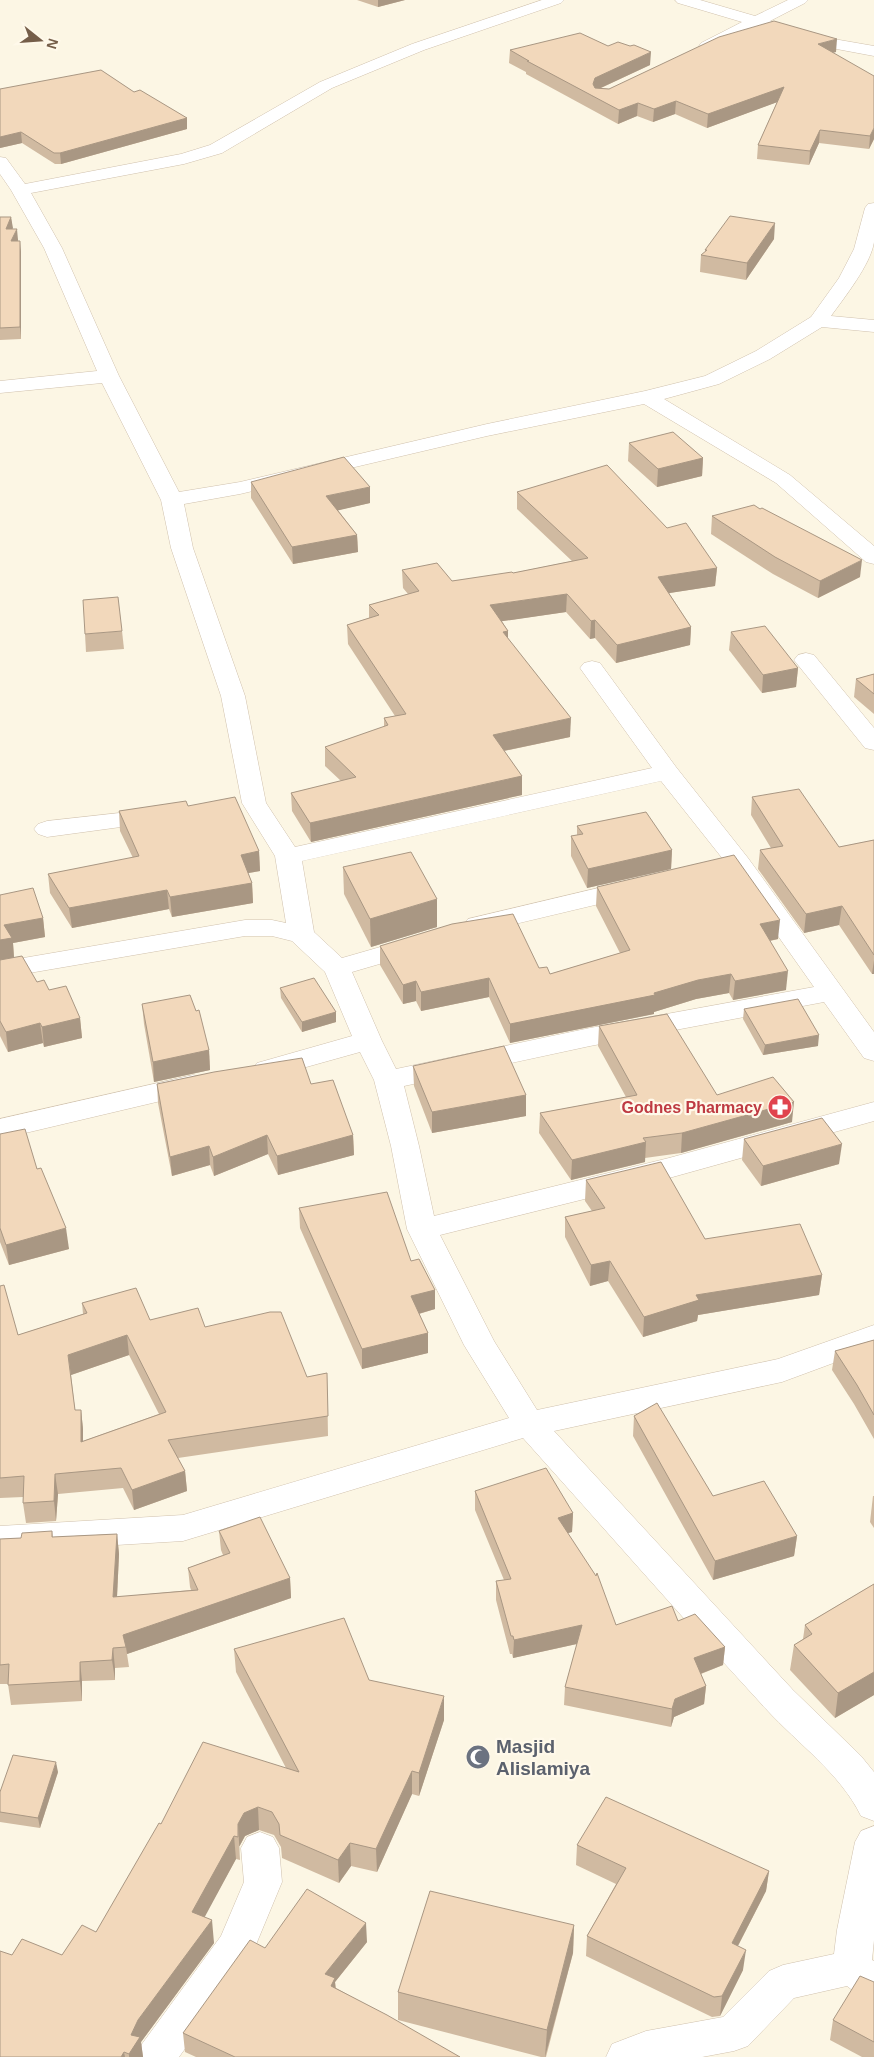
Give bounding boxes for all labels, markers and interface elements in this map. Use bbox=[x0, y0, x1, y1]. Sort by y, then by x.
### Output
north arrow bbox=[15, 15, 65, 65]
text: N bbox=[43, 37, 62, 51]
pharmacy icon: Godnes Pharmacy bbox=[767, 1094, 793, 1120]
place label: Godnes Pharmacy bbox=[622, 1099, 762, 1116]
place label: Masjid Alislamiya bbox=[496, 1736, 590, 1779]
mosque icon: Masjid Alislamiya bbox=[465, 1744, 491, 1770]

